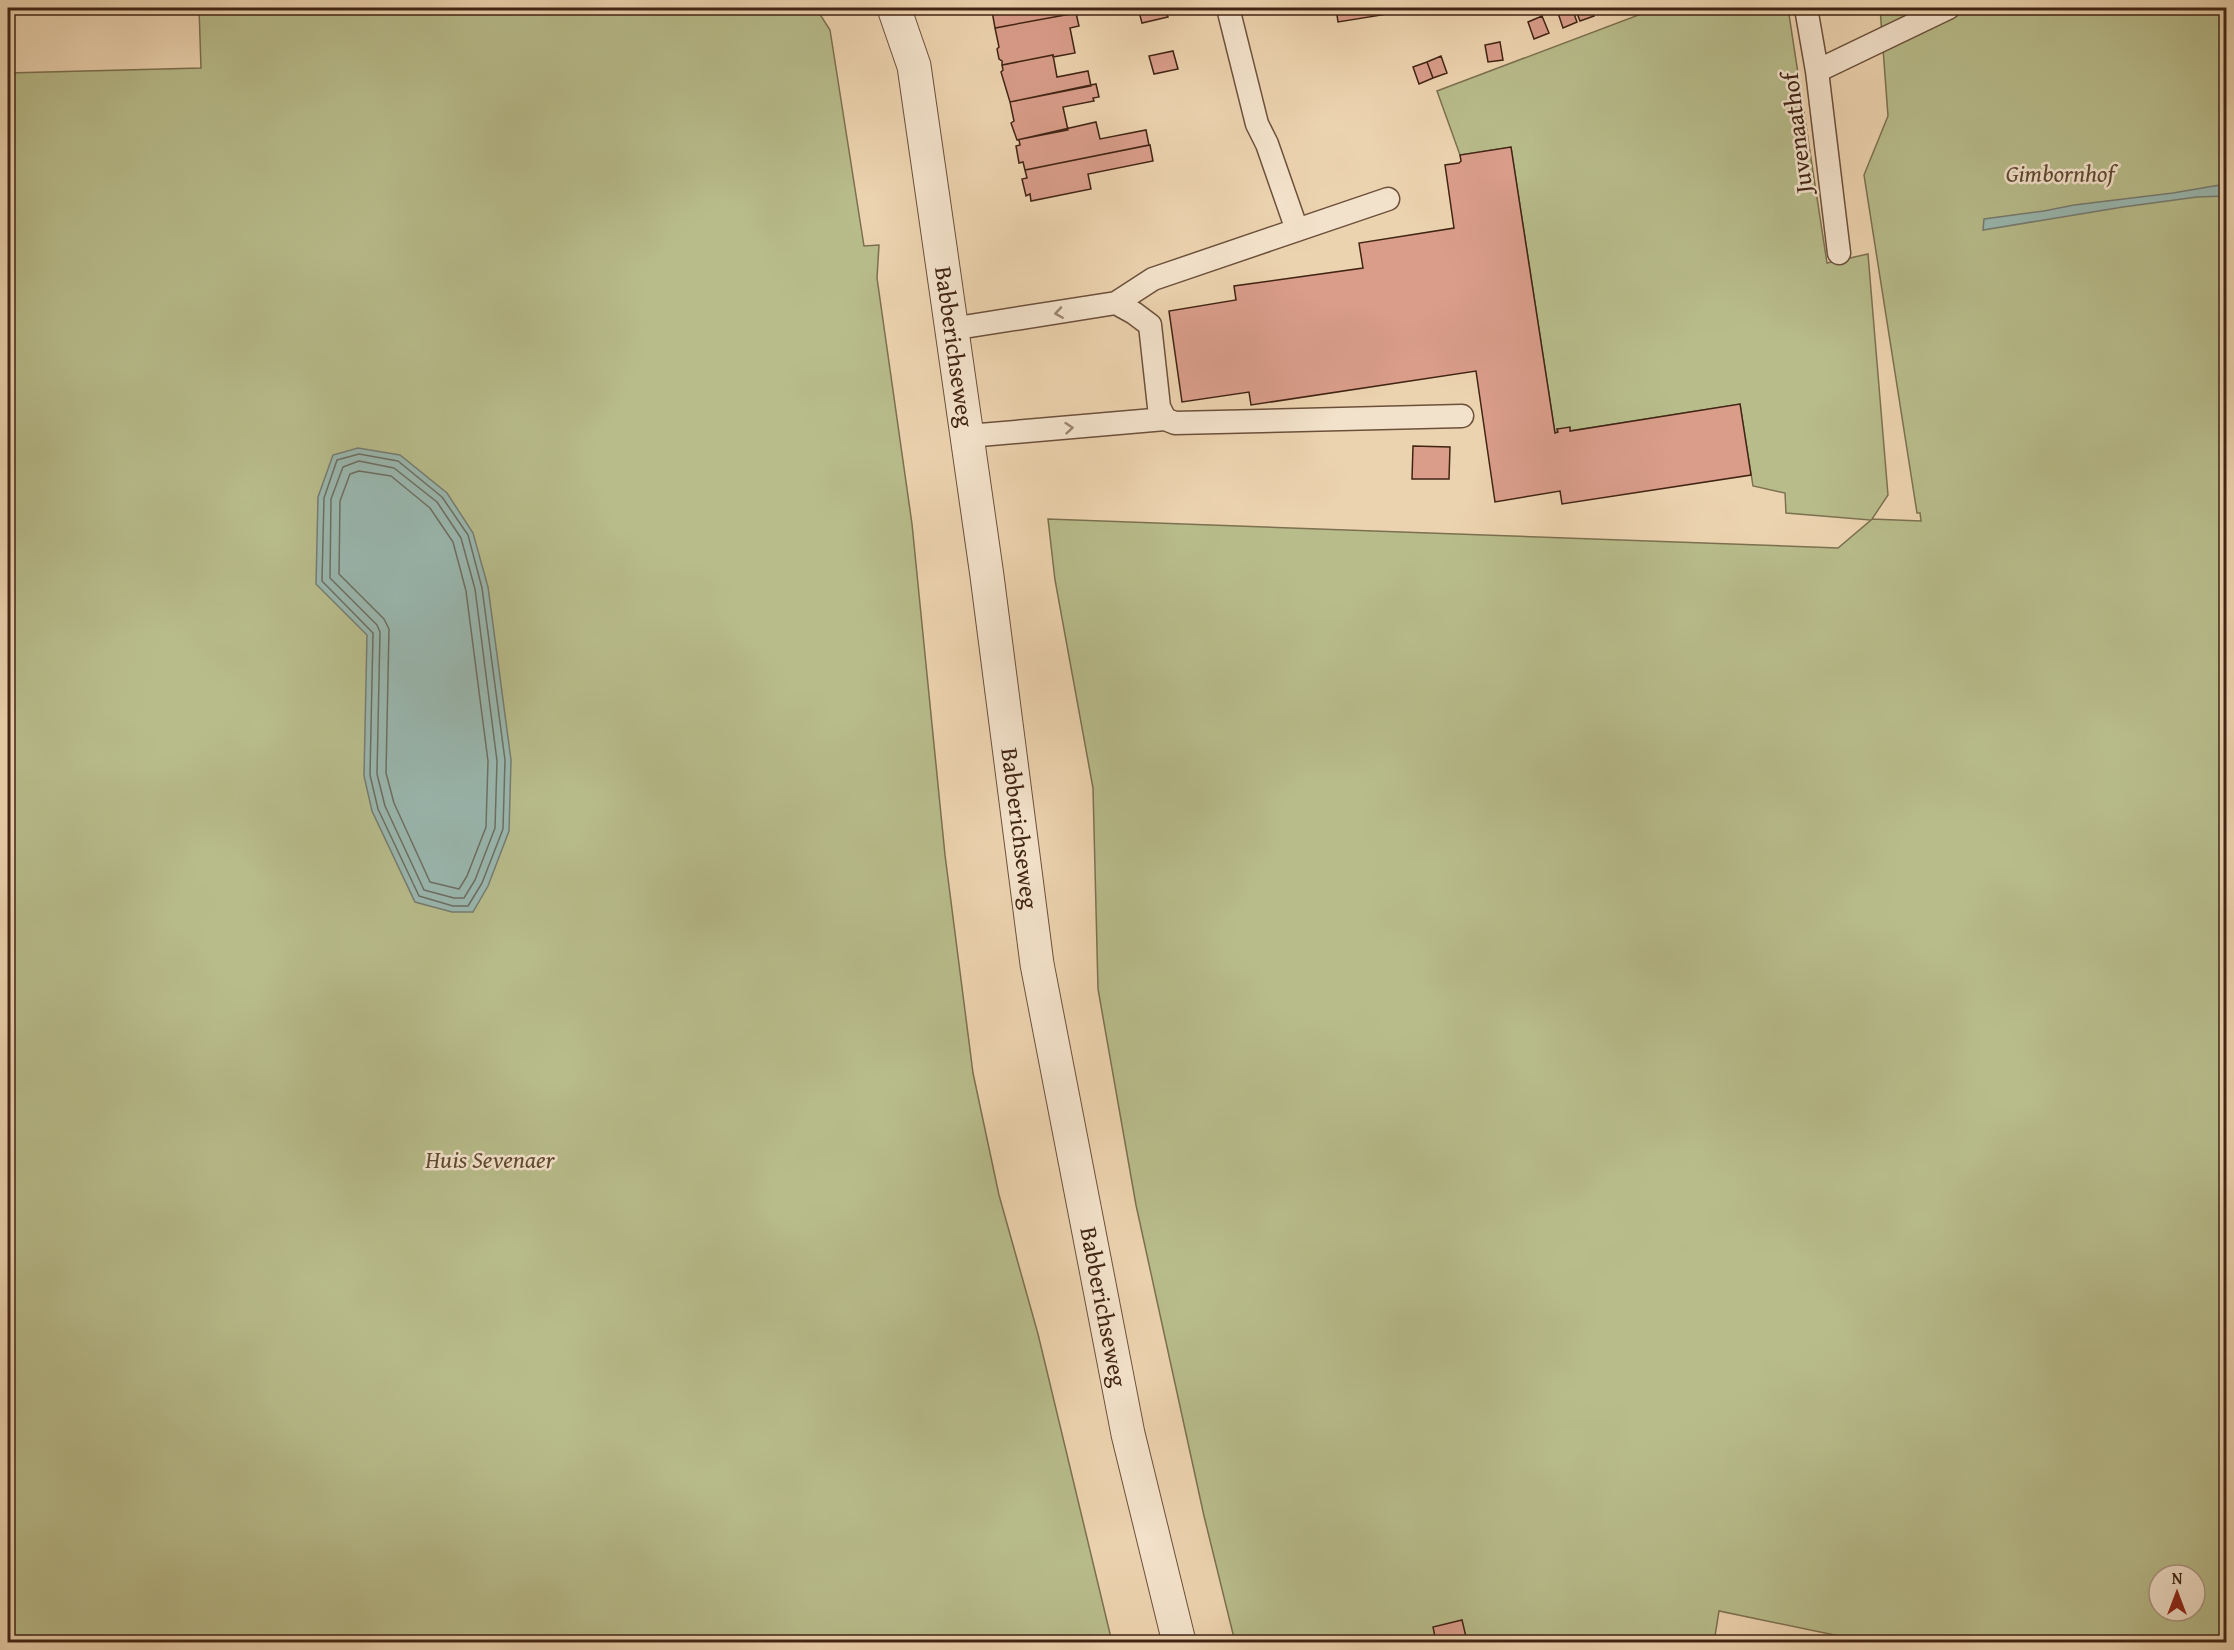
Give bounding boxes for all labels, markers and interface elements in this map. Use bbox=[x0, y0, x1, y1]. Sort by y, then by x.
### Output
street label: Juvenaathof bbox=[1771, 68, 1822, 198]
park label: Gimbornhof bbox=[2006, 156, 2119, 191]
street label: Babberichseweg bbox=[926, 264, 984, 429]
one-way arrow bbox=[1054, 306, 1063, 318]
one-way arrow bbox=[1064, 422, 1073, 435]
street label: Babberichseweg bbox=[992, 746, 1048, 911]
park label: Huis Sevenaer bbox=[424, 1142, 556, 1177]
street label: Babberichseweg bbox=[1071, 1224, 1136, 1390]
north arrow bbox=[2147, 1563, 2207, 1623]
text: N bbox=[2172, 1566, 2183, 1590]

